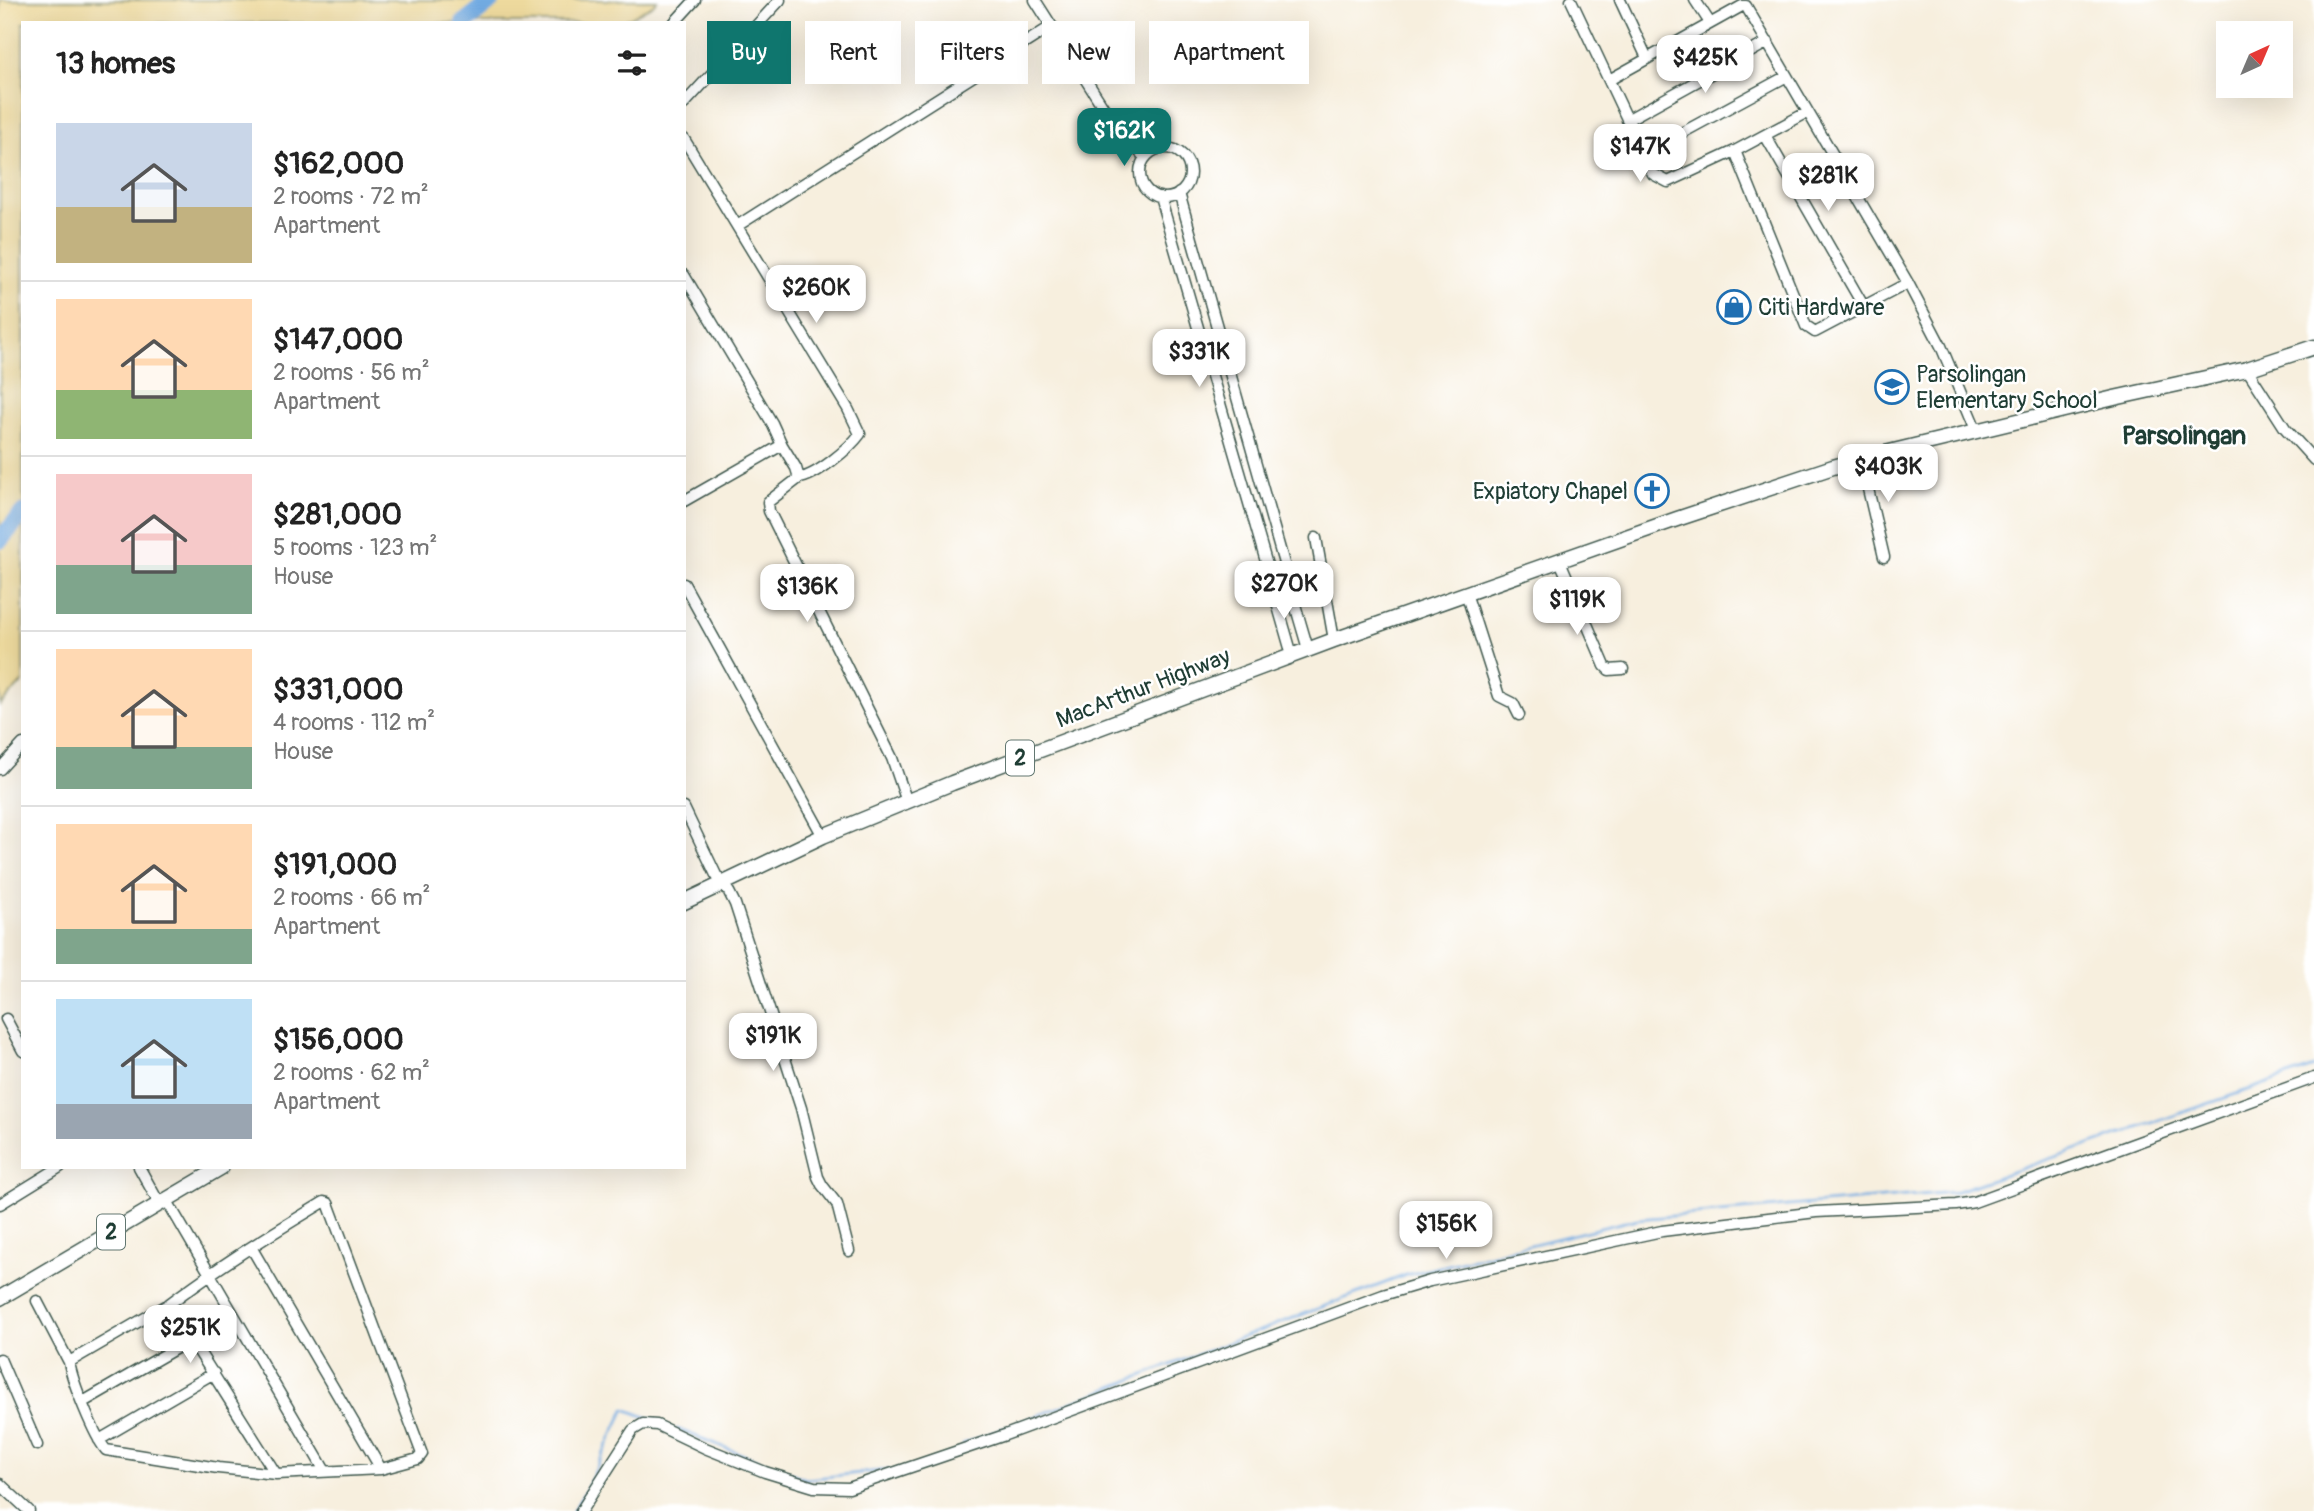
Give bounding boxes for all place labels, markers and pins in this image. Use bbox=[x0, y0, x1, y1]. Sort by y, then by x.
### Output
pin: $425K bbox=[1656, 36, 1754, 95]
pin: $162K bbox=[1075, 108, 1173, 168]
pin: $147K bbox=[1591, 124, 1689, 184]
pin: $281K bbox=[1779, 154, 1877, 213]
pin: $260K bbox=[767, 266, 865, 325]
shop icon: Citi Hardware bbox=[1715, 288, 1753, 326]
place label: Citi Hardware bbox=[1758, 293, 1885, 322]
pin: $331K bbox=[1150, 330, 1248, 389]
place label: Parsolingan Elementary School bbox=[1916, 360, 2098, 415]
school or university icon: Parsolingan Elementary School bbox=[1873, 368, 1911, 406]
pin: $403K bbox=[1839, 444, 1937, 504]
church icon: Expiatory Chapel bbox=[1633, 472, 1671, 510]
place label: Expiatory Chapel bbox=[1473, 477, 1628, 506]
pin: $270K bbox=[1235, 562, 1333, 621]
pin: $136K bbox=[758, 564, 856, 624]
pin: $119K bbox=[1528, 578, 1626, 637]
pin: $191K bbox=[724, 1014, 822, 1073]
pin: $156K bbox=[1397, 1202, 1495, 1261]
pin: $251K bbox=[141, 1306, 239, 1365]

